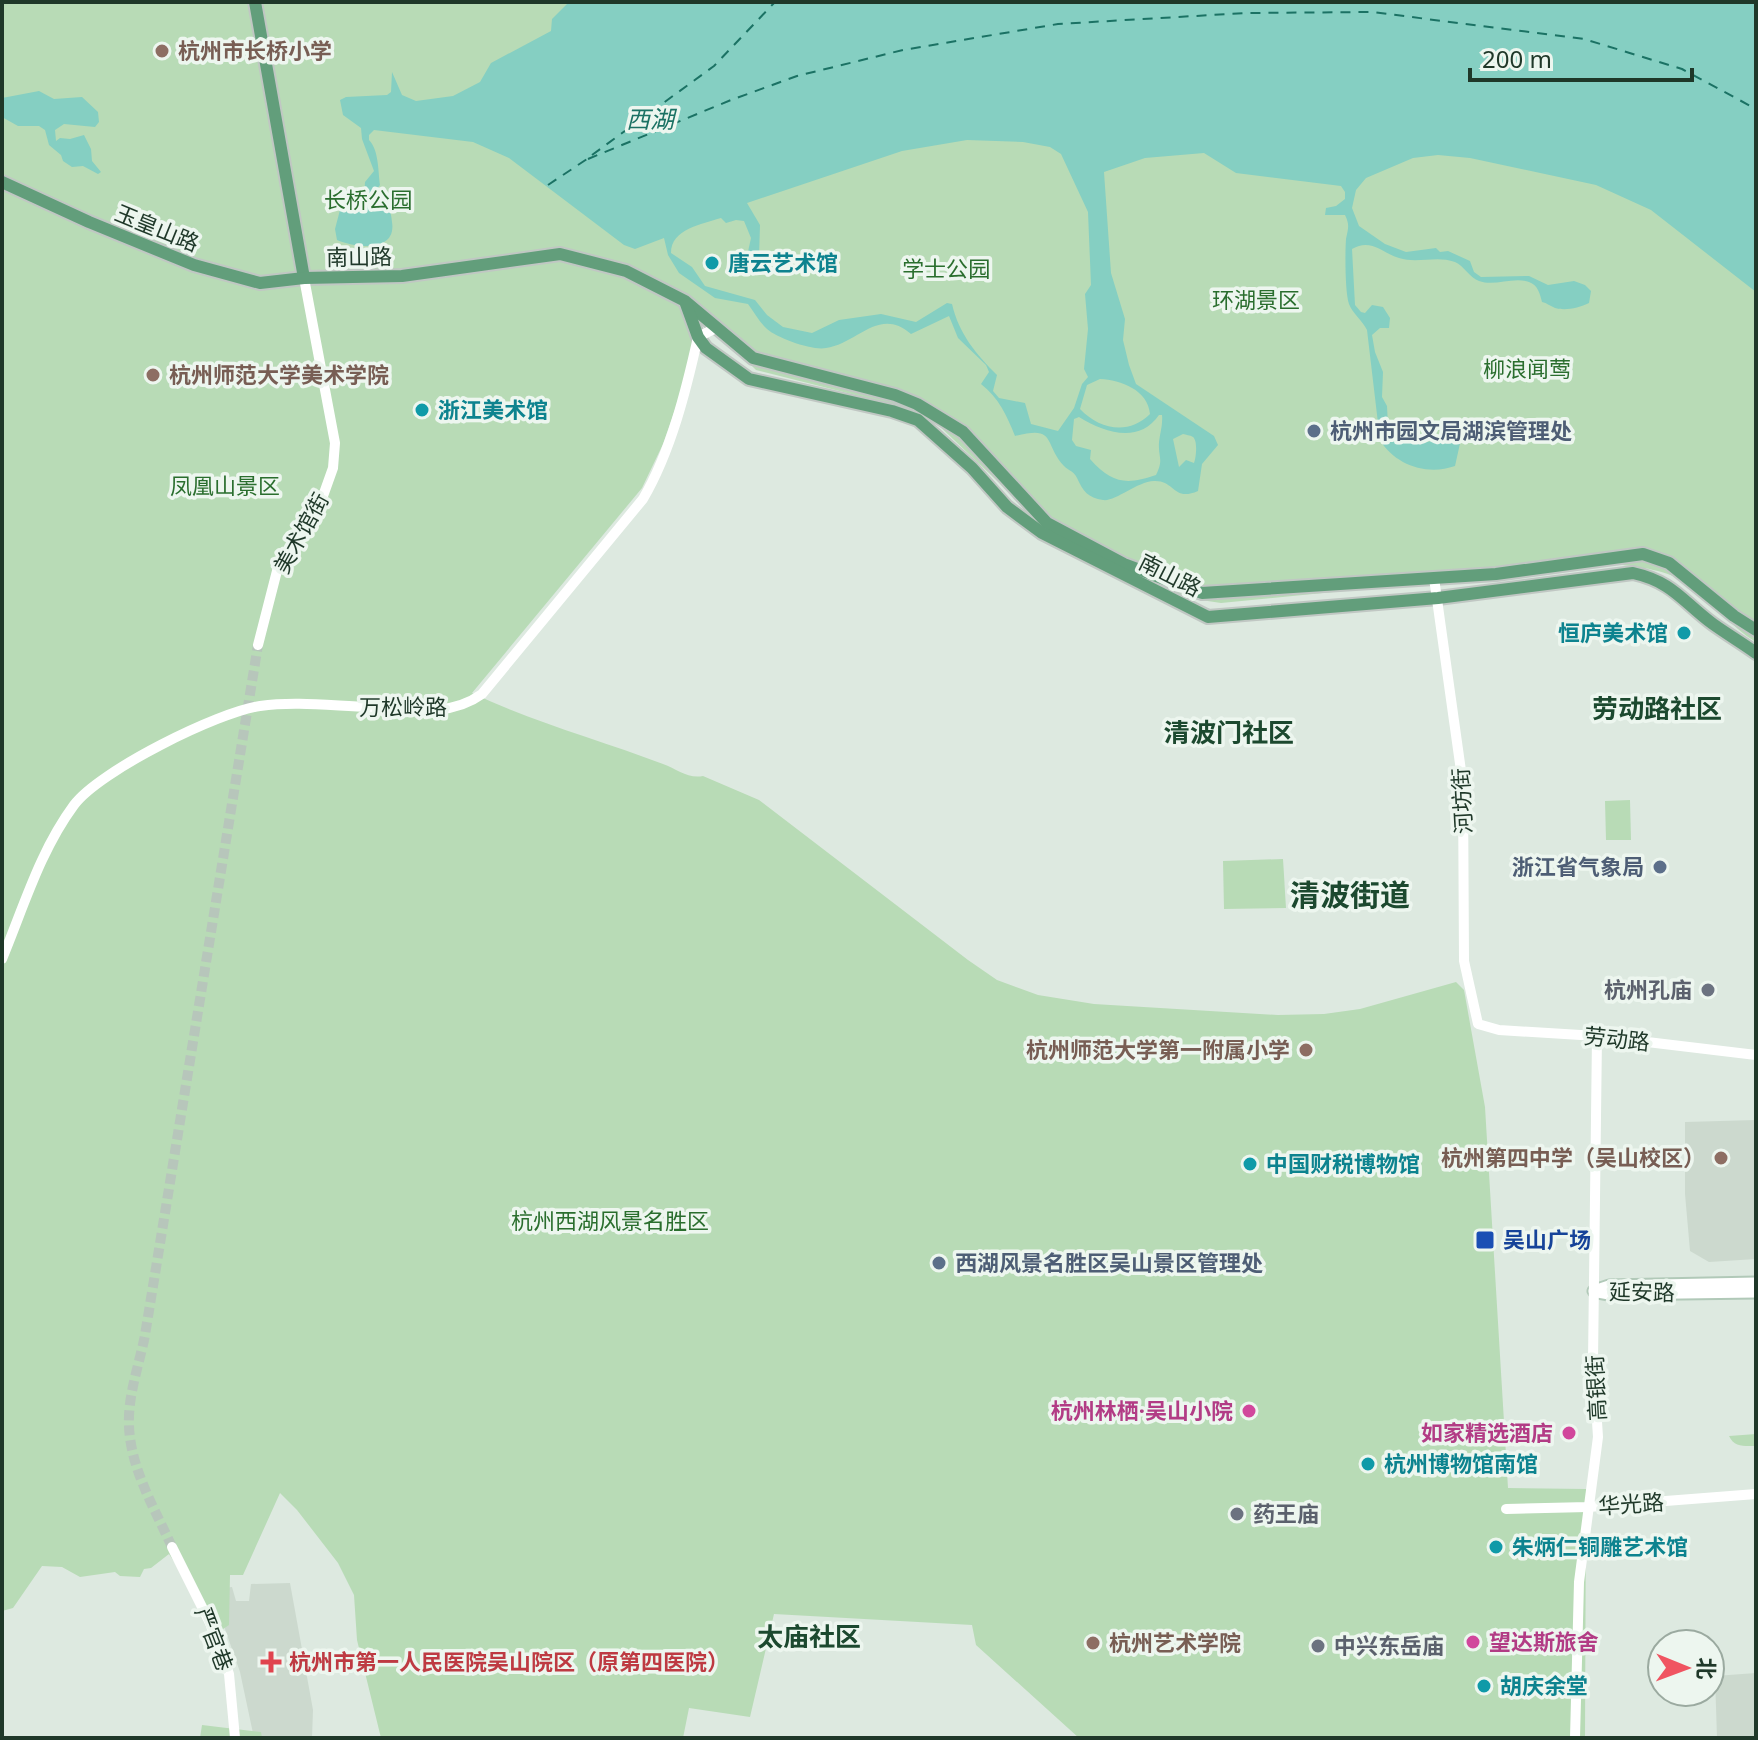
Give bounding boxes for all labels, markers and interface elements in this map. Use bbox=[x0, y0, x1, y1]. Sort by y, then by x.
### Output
scale bar bbox=[1470, 32, 1692, 82]
place label: 杭州市长桥小学 bbox=[178, 35, 332, 65]
marker: 杭州市长桥小学 bbox=[153, 42, 171, 60]
text: 200 m bbox=[1482, 42, 1552, 75]
water label: 西湖 bbox=[626, 102, 678, 135]
park label: 长桥公园 bbox=[324, 184, 412, 214]
street label: 玉皇山路 bbox=[111, 197, 204, 257]
street label: 南山路 bbox=[326, 240, 392, 272]
place label: 唐云艺术馆 bbox=[728, 247, 838, 277]
park label: 学士公园 bbox=[902, 253, 990, 283]
marker: 唐云艺术馆 bbox=[703, 254, 721, 272]
park label: 环湖景区 bbox=[1212, 284, 1300, 314]
park label: 柳浪闻莺 bbox=[1483, 353, 1571, 383]
place label: 杭州师范大学美术学院 bbox=[169, 359, 389, 389]
marker: 杭州师范大学美术学院 bbox=[144, 366, 162, 384]
place label: 浙江美术馆 bbox=[438, 394, 548, 424]
marker: 浙江美术馆 bbox=[413, 401, 431, 419]
place label: 杭州市园文局湖滨管理处 bbox=[1330, 415, 1572, 445]
marker: 杭州市园文局湖滨管理处 bbox=[1305, 422, 1323, 440]
park label: 凤凰山景区 bbox=[170, 470, 280, 500]
street label: 美术馆街 bbox=[266, 487, 335, 578]
street label: 南山路 bbox=[1134, 546, 1207, 602]
place label: 恒庐美术馆 bbox=[1558, 617, 1668, 647]
marker: 恒庐美术馆 bbox=[1675, 624, 1693, 642]
district label: 劳动路社区 bbox=[1592, 690, 1722, 726]
street label: 万松岭路 bbox=[359, 691, 447, 721]
district label: 清波门社区 bbox=[1164, 714, 1294, 750]
street label: 河坊街 bbox=[1444, 767, 1478, 835]
place label: 浙江省气象局 bbox=[1512, 851, 1644, 881]
marker: 浙江省气象局 bbox=[1651, 858, 1669, 876]
district label: 清波街道 bbox=[1290, 874, 1410, 915]
place label: 杭州孔庙 bbox=[1604, 974, 1692, 1004]
marker: 杭州孔庙 bbox=[1699, 981, 1717, 999]
street label: 劳动路 bbox=[1583, 1020, 1651, 1056]
place label: 杭州师范大学第一附属小学 bbox=[1026, 1034, 1290, 1064]
marker: 杭州师范大学第一附属小学 bbox=[1297, 1041, 1315, 1059]
place label: 杭州第四中学（吴山校区） bbox=[1441, 1142, 1705, 1172]
place label: 中国财税博物馆 bbox=[1266, 1148, 1420, 1178]
marker: 杭州第四中学（吴山校区） bbox=[1712, 1149, 1730, 1167]
marker: 中国财税博物馆 bbox=[1241, 1155, 1259, 1173]
park label: 杭州西湖风景名胜区 bbox=[511, 1205, 709, 1235]
place label: 吴山广场 bbox=[1503, 1224, 1591, 1254]
marker: 吴山广场 bbox=[1474, 1229, 1496, 1251]
place label: 西湖风景名胜区吴山景区管理处 bbox=[955, 1247, 1263, 1277]
marker: 西湖风景名胜区吴山景区管理处 bbox=[930, 1254, 948, 1272]
street label: 延安路 bbox=[1609, 1275, 1675, 1307]
street label: 高银街 bbox=[1578, 1354, 1612, 1422]
place label: 杭州林栖·吴山小院 bbox=[1051, 1395, 1233, 1425]
marker: 杭州林栖·吴山小院 bbox=[1240, 1402, 1258, 1420]
place label: 如家精选酒店 bbox=[1421, 1417, 1553, 1447]
marker: 如家精选酒店 bbox=[1560, 1424, 1578, 1442]
place label: 杭州博物馆南馆 bbox=[1384, 1448, 1538, 1478]
marker: 杭州博物馆南馆 bbox=[1359, 1455, 1377, 1473]
street label: 华光路 bbox=[1597, 1486, 1665, 1520]
place label: 药王庙 bbox=[1253, 1498, 1319, 1528]
marker: 药王庙 bbox=[1228, 1505, 1246, 1523]
place label: 朱炳仁铜雕艺术馆 bbox=[1512, 1531, 1688, 1561]
marker: 朱炳仁铜雕艺术馆 bbox=[1487, 1538, 1505, 1556]
street label: 严官巷 bbox=[189, 1602, 241, 1675]
district label: 太庙社区 bbox=[757, 1618, 861, 1654]
place label: 望达斯旅舍 bbox=[1489, 1626, 1599, 1656]
place label: 杭州艺术学院 bbox=[1109, 1627, 1241, 1657]
north arrow bbox=[1646, 1628, 1726, 1708]
place label: 中兴东岳庙 bbox=[1334, 1630, 1444, 1660]
marker: 望达斯旅舍 bbox=[1464, 1633, 1482, 1651]
marker: 杭州艺术学院 bbox=[1084, 1634, 1102, 1652]
marker: 中兴东岳庙 bbox=[1309, 1637, 1327, 1655]
place label: 杭州市第一人民医院吴山院区（原第四医院） bbox=[289, 1646, 729, 1676]
marker: 杭州市第一人民医院吴山院区（原第四医院） bbox=[260, 1651, 282, 1673]
text: 北 bbox=[1692, 1657, 1722, 1680]
place label: 胡庆余堂 bbox=[1500, 1670, 1588, 1700]
marker: 胡庆余堂 bbox=[1475, 1677, 1493, 1695]

